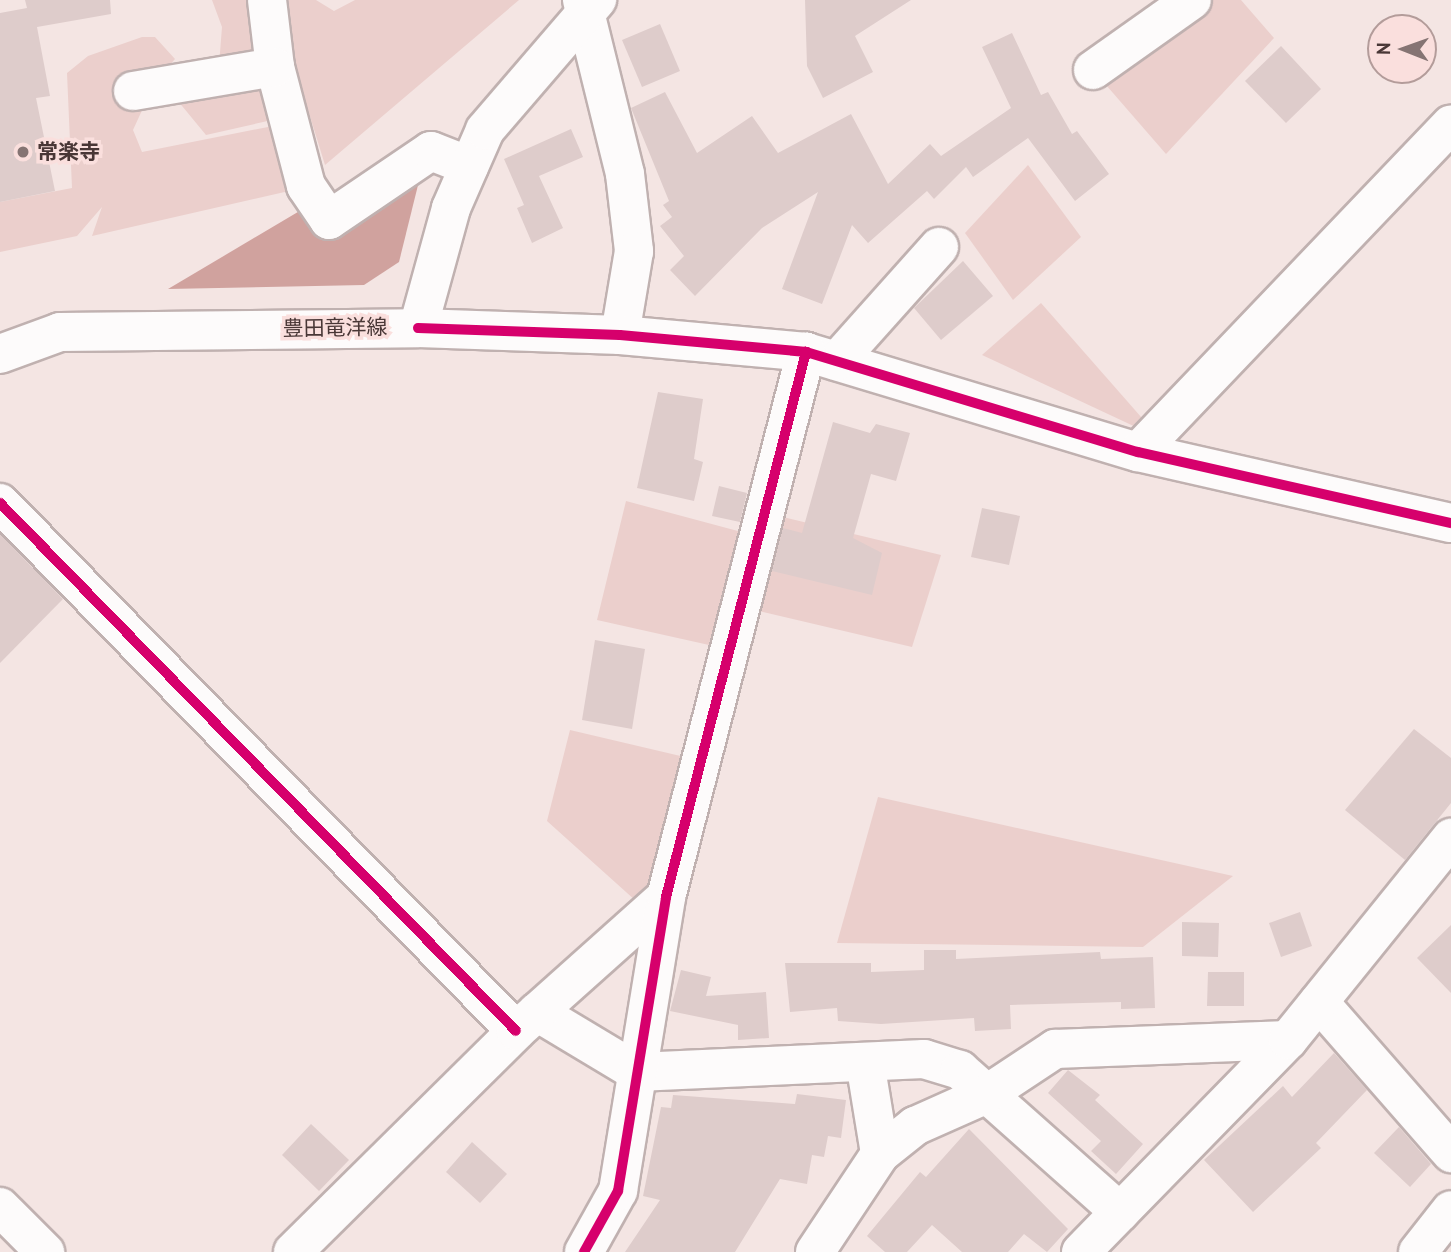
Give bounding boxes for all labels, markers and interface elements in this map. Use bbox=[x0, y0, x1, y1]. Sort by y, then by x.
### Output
north arrow bbox=[1367, 14, 1437, 84]
text: N bbox=[1371, 42, 1395, 55]
place label: 常楽寺 bbox=[37, 139, 100, 165]
marker: 常楽寺 bbox=[15, 144, 31, 160]
street label: 豊田竜洋線 bbox=[282, 314, 388, 342]

